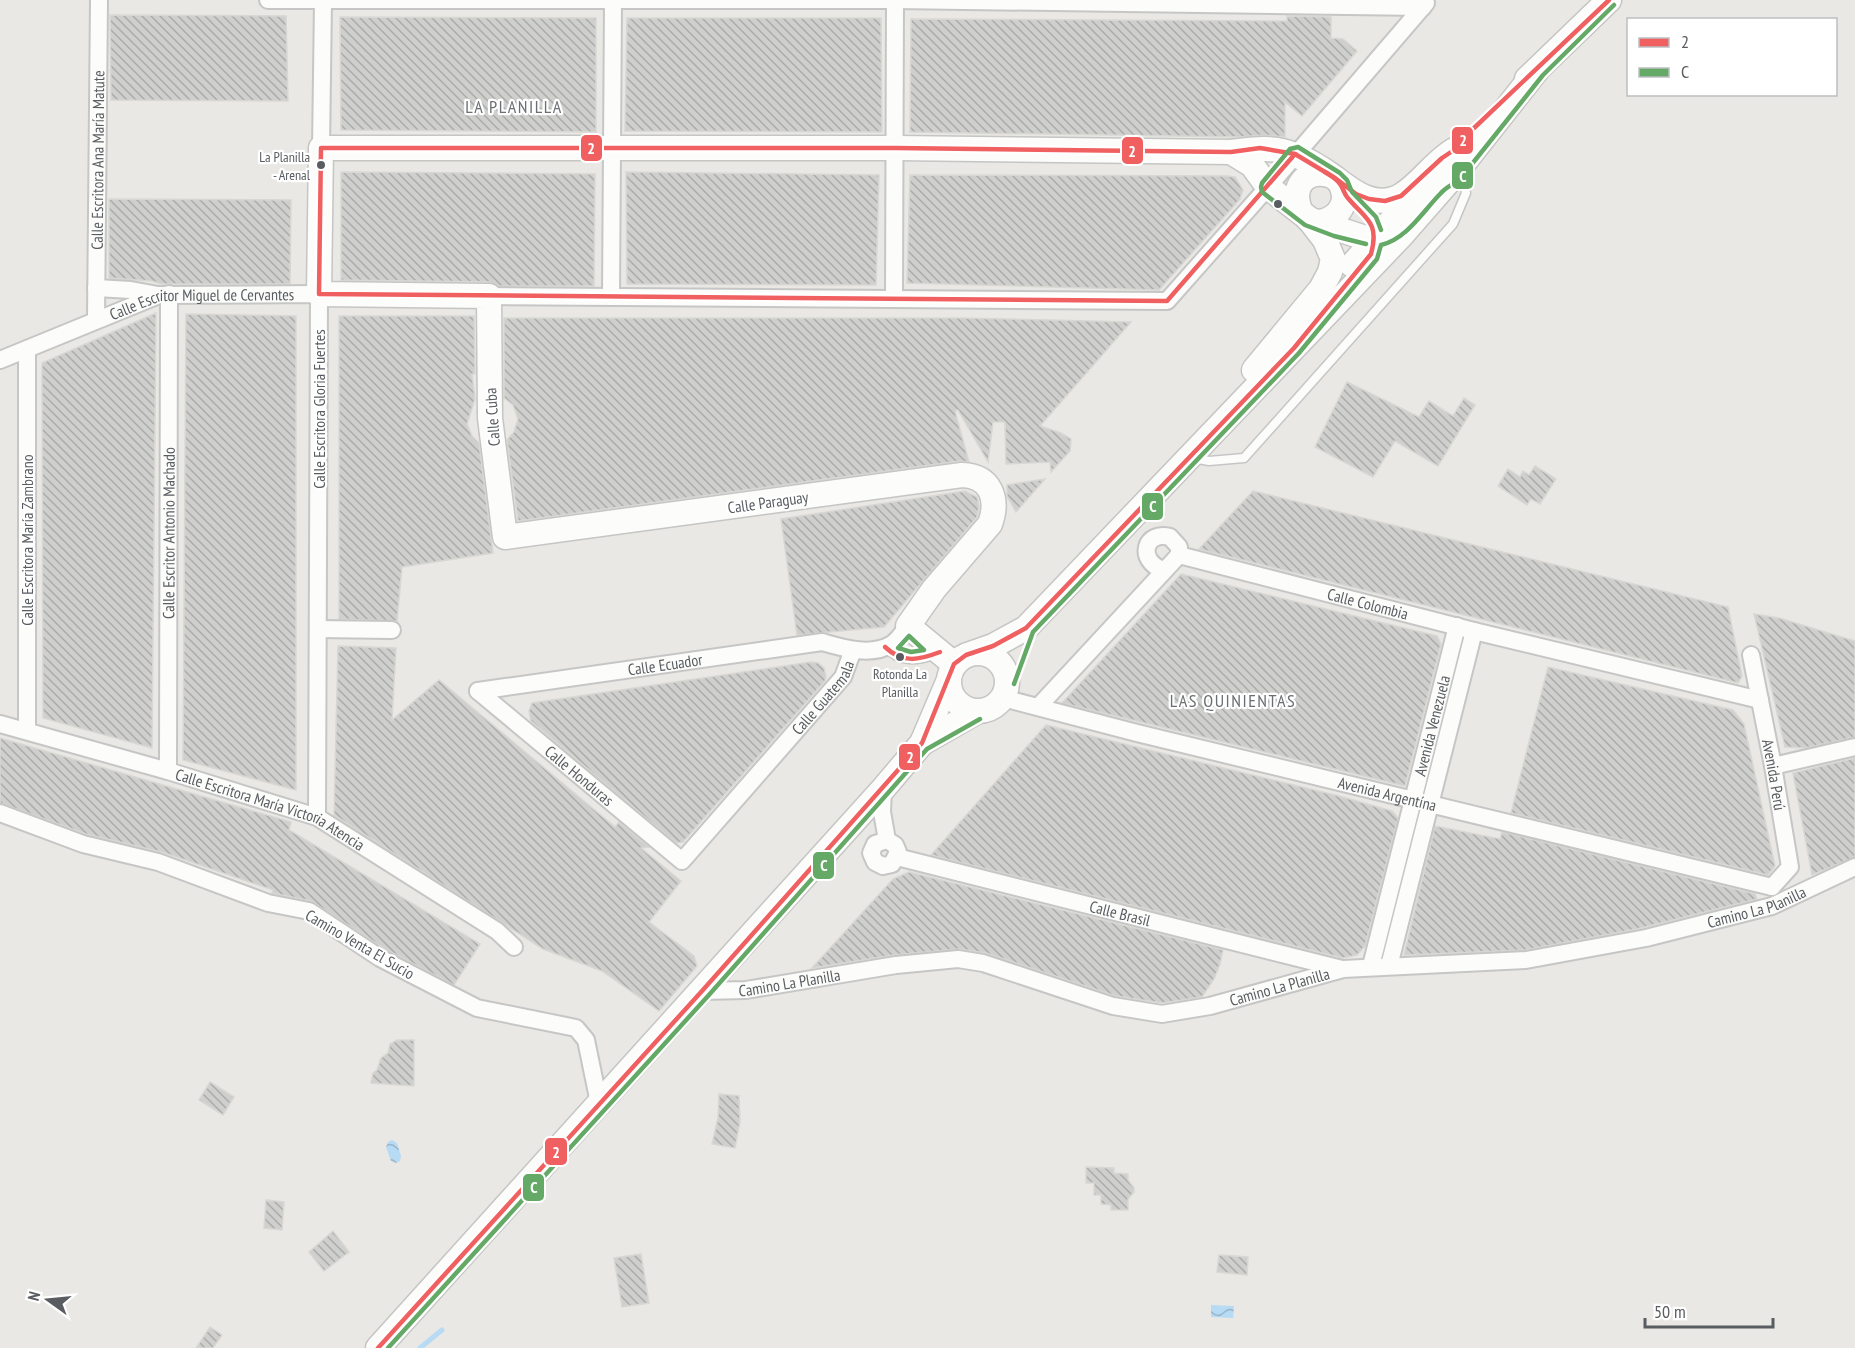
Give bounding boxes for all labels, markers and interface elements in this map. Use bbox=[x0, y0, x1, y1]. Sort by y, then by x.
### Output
legend bbox=[1627, 18, 1837, 96]
text: 2 bbox=[1681, 30, 1689, 53]
text: C bbox=[1681, 60, 1689, 83]
street label: Calle Escritora Ana María Matute bbox=[87, 70, 108, 250]
district label: LA PLANILLA bbox=[465, 95, 563, 118]
line badge: 2 bbox=[1451, 126, 1474, 155]
text: 2 bbox=[1459, 130, 1467, 150]
line badge: 2 bbox=[580, 134, 603, 162]
line badge: 2 bbox=[1121, 136, 1144, 165]
text: 2 bbox=[587, 138, 595, 158]
text: 2 bbox=[1128, 141, 1136, 161]
place label: La Planilla - Arenal bbox=[259, 148, 311, 184]
marker: La Planilla - Arenal bbox=[315, 159, 327, 171]
line badge: C bbox=[1451, 161, 1474, 190]
text: C bbox=[1459, 166, 1467, 186]
unlabelled marker bbox=[1272, 198, 1284, 210]
street label: Calle Escritor Miguel de Cervantes bbox=[106, 284, 294, 324]
street label: Calle Escritora Gloria Fuertes bbox=[309, 329, 329, 489]
street label: Calle Cuba bbox=[480, 387, 504, 447]
street label: Calle Escritor Antonio Machado bbox=[158, 447, 179, 619]
street label: Calle Escritora María Zambrano bbox=[17, 454, 37, 626]
street label: Calle Paraguay bbox=[726, 486, 810, 518]
line badge: C bbox=[1141, 492, 1164, 521]
text: C bbox=[1149, 496, 1157, 516]
street label: Calle Colombia bbox=[1325, 584, 1410, 624]
street label: Calle Ecuador bbox=[626, 649, 704, 680]
marker: Rotonda La Planilla bbox=[894, 651, 906, 663]
street label: Calle Guatemala bbox=[787, 658, 858, 739]
place label: Rotonda La Planilla bbox=[873, 665, 927, 701]
street label: Avenida Venezuela bbox=[1409, 673, 1454, 778]
district label: LAS QUINIENTAS bbox=[1170, 689, 1296, 712]
street label: Avenida Perú bbox=[1758, 737, 1790, 812]
street label: Calle Honduras bbox=[541, 741, 618, 810]
line badge: 2 bbox=[898, 743, 921, 771]
text: 2 bbox=[906, 747, 914, 767]
street label: Calle Escritora María Victoria Atencia bbox=[173, 764, 369, 855]
street label: Avenida Argentína bbox=[1336, 772, 1438, 815]
line badge: C bbox=[812, 851, 835, 880]
text: C bbox=[820, 855, 828, 875]
street label: Camino La Planilla bbox=[1705, 882, 1809, 932]
street label: Calle Brasil bbox=[1088, 896, 1153, 930]
street label: Camino Venta El Sucio bbox=[302, 905, 418, 983]
street label: Camino La Planilla bbox=[1227, 963, 1332, 1010]
street label: Camino La Planilla bbox=[738, 964, 842, 1000]
line badge: 2 bbox=[544, 1137, 568, 1166]
text: 2 bbox=[552, 1142, 560, 1162]
line badge: C bbox=[522, 1173, 545, 1202]
text: C bbox=[530, 1177, 538, 1197]
north arrow bbox=[18, 1270, 78, 1330]
text: N bbox=[23, 1289, 44, 1303]
scale bar bbox=[1645, 1291, 1772, 1329]
text: 50 m bbox=[1654, 1300, 1686, 1323]

